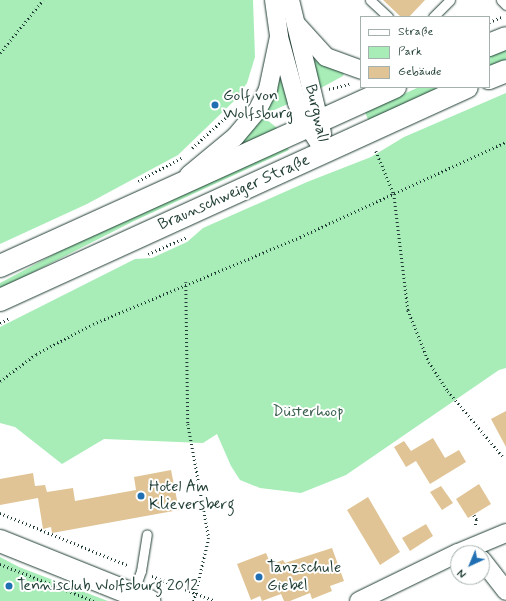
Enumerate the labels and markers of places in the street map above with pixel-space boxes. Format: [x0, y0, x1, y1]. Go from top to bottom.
place label: Golf von Wolfsburg [223, 86, 293, 124]
marker: Golf von Wolfsburg [210, 100, 220, 110]
place label: Hotel Am Klieversberg [149, 477, 235, 515]
marker: Hotel Am Klieversberg [136, 491, 146, 501]
place label: Tanzschule Giebel [267, 558, 341, 596]
marker: Tanzschule Giebel [254, 572, 264, 582]
place label: Tennisclub Wolfsburg 2012 [17, 576, 200, 596]
marker: Tennisclub Wolfsburg 2012 [4, 581, 14, 591]

